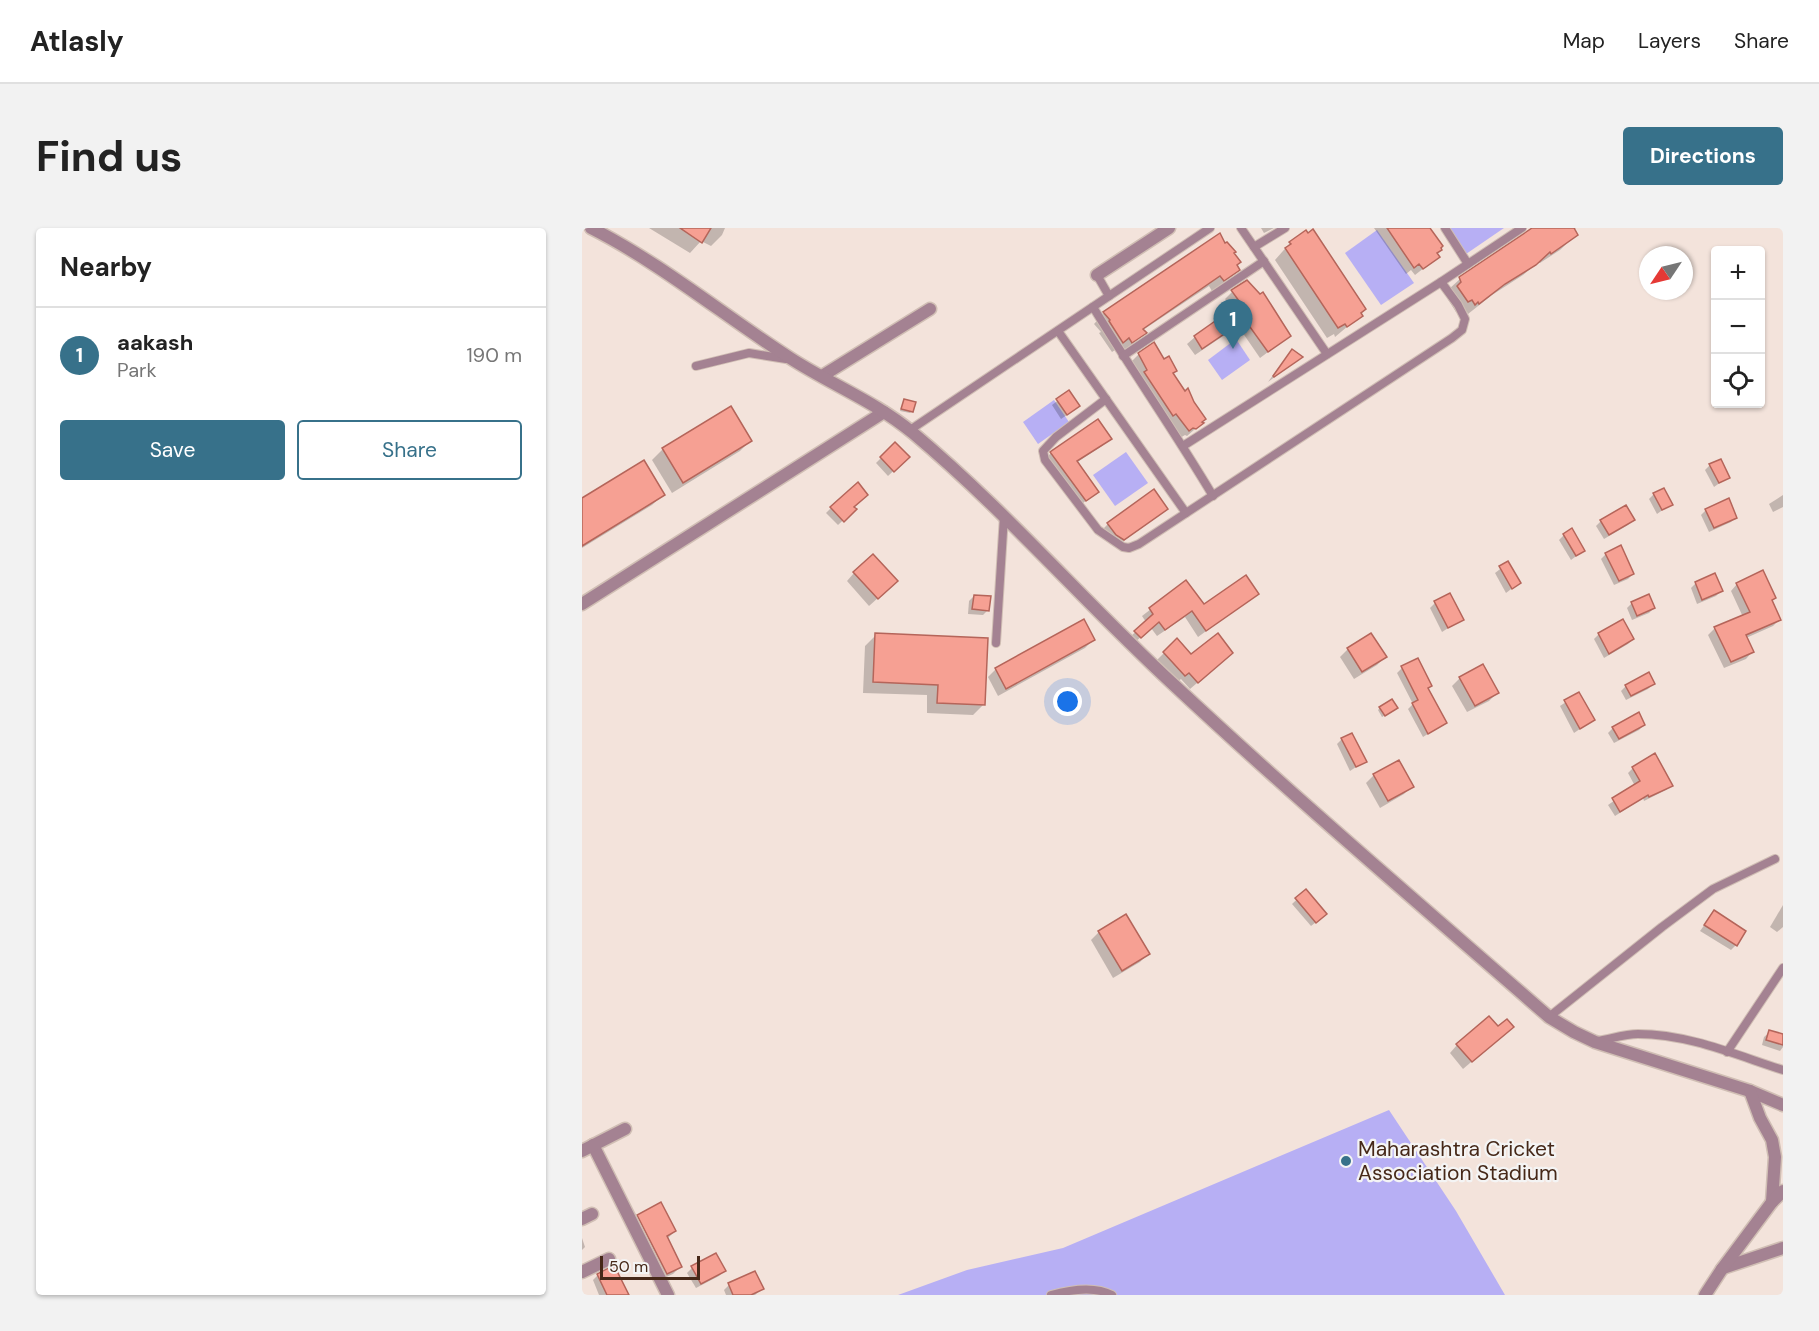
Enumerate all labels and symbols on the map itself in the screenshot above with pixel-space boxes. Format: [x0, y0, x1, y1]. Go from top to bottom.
north arrow [1639, 246, 1693, 300]
pin: 1 [1214, 300, 1252, 349]
your location [1053, 687, 1082, 716]
place label: Maharashtra Cricket Association Stadium [1358, 1135, 1558, 1187]
marker: Maharashtra Cricket Association Stadium [1339, 1154, 1353, 1168]
scale bar [600, 1253, 700, 1280]

